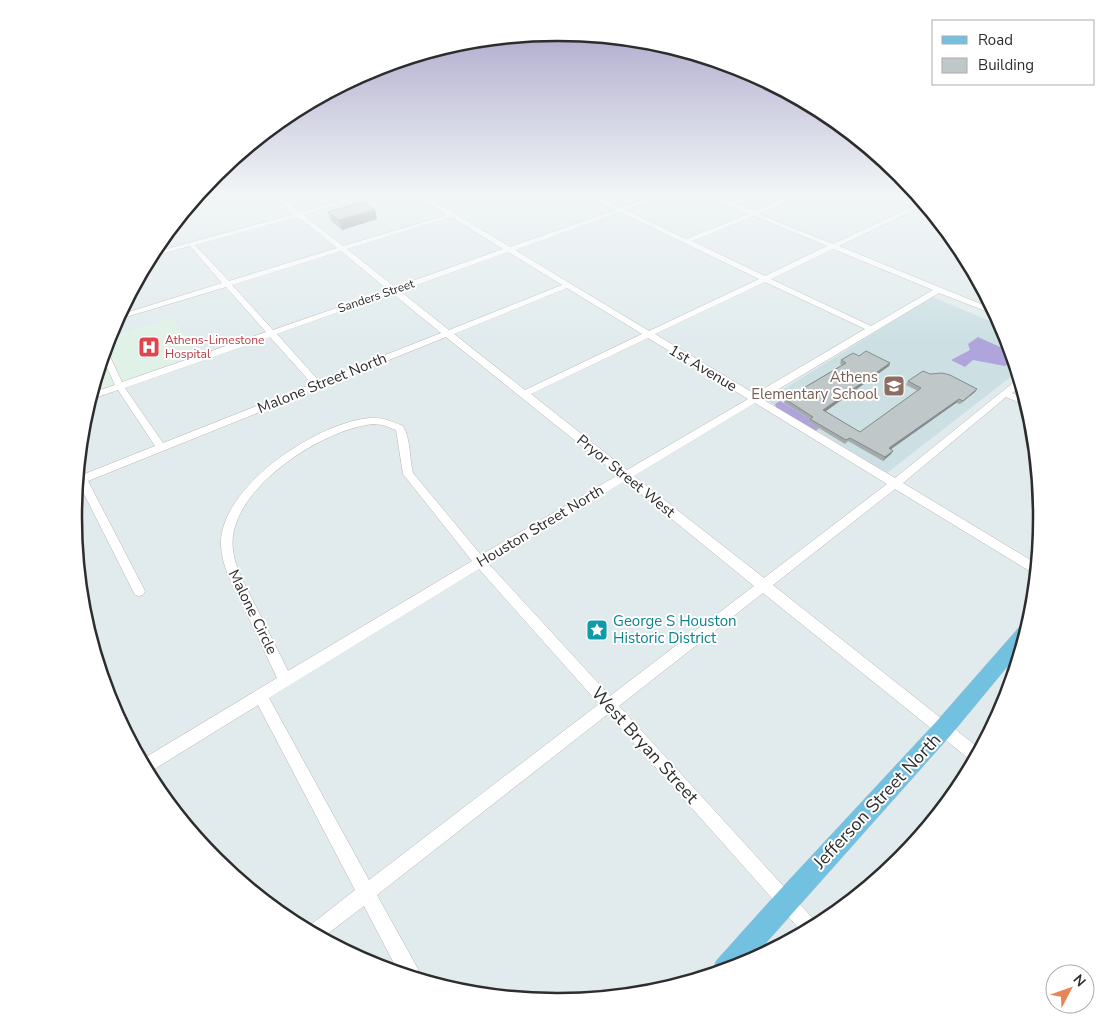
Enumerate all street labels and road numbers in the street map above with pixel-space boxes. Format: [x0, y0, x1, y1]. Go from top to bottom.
street label: Sanders Street [336, 275, 417, 317]
street label: 1st Avenue [665, 340, 741, 396]
street label: Malone Street North [254, 348, 390, 418]
street label: Pryor Street West [573, 430, 680, 522]
street label: Houston Street North [473, 480, 607, 572]
street label: Malone Circle [224, 566, 282, 658]
street label: West Bryan Street [586, 681, 704, 809]
street label: Jefferson Street North [807, 728, 946, 875]

